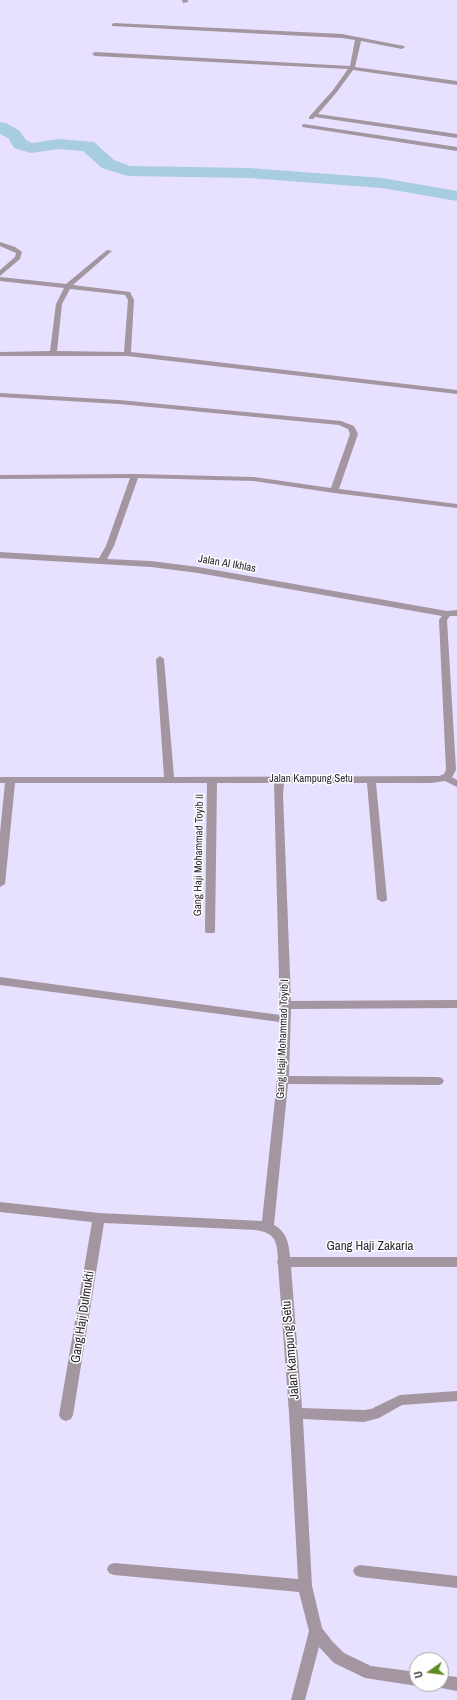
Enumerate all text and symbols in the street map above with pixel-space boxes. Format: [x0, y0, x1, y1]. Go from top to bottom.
street label: Jalan Al Ikhlas [197, 552, 257, 576]
street label: Jalan Kampung Setu [269, 772, 353, 786]
street label: Gang Haji Mohammad Toyib II [191, 794, 207, 916]
street label: Gang Haji Mohammad Toyib I [274, 979, 292, 1099]
street label: Gang Haji Zakaria [326, 1239, 414, 1255]
street label: Gang Haji Dulmukti [68, 1270, 98, 1364]
street label: Jalan Kampung Setu [279, 1300, 303, 1400]
north arrow [409, 1652, 449, 1692]
text: U [411, 1670, 426, 1680]

